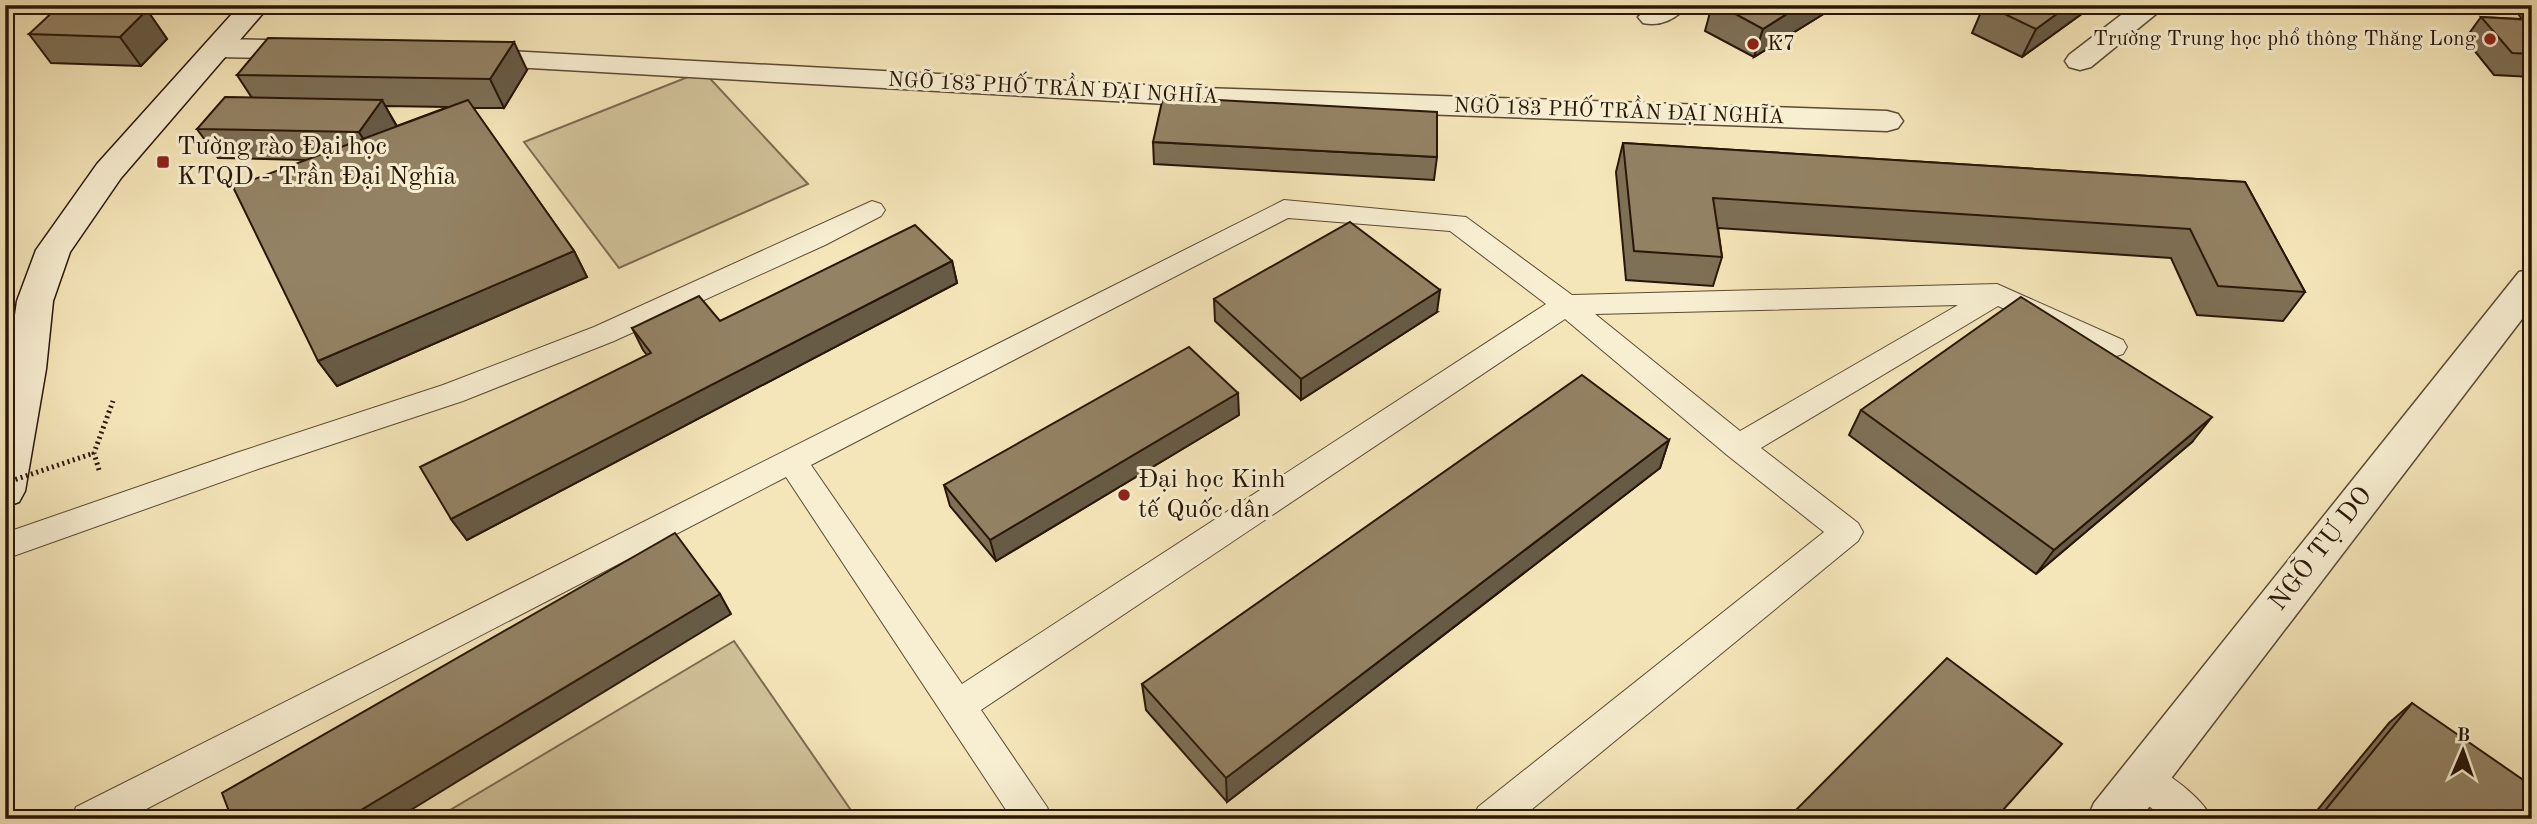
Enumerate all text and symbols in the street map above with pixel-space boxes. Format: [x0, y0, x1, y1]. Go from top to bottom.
place label: Trường Trung học phổ thông Thăng Long [2093, 27, 2477, 50]
marker: Trường Trung học phổ thông Thăng Long [2482, 31, 2498, 47]
place label: K7 [1767, 34, 1795, 55]
marker: K7 [1745, 36, 1761, 52]
street label: NGÕ 183 PHỐ TRẦN ĐẠI NGHĨA [887, 62, 1219, 108]
street label: NGÕ 183 PHỐ TRẦN ĐẠI NGHĨA [1453, 88, 1785, 128]
place label: Tường rào Đại học KTQD - Trần Đại Nghĩa [177, 134, 457, 190]
marker: Tường rào Đại học KTQD - Trần Đại Nghĩa [155, 154, 171, 170]
place label: Đại học Kinh tế Quốc dân [1138, 467, 1286, 523]
street label: NGÕ TỰ DO [2261, 479, 2377, 616]
marker: Đại học Kinh tế Quốc dân [1116, 487, 1132, 503]
north arrow [2428, 716, 2498, 786]
text: B [2456, 727, 2471, 746]

